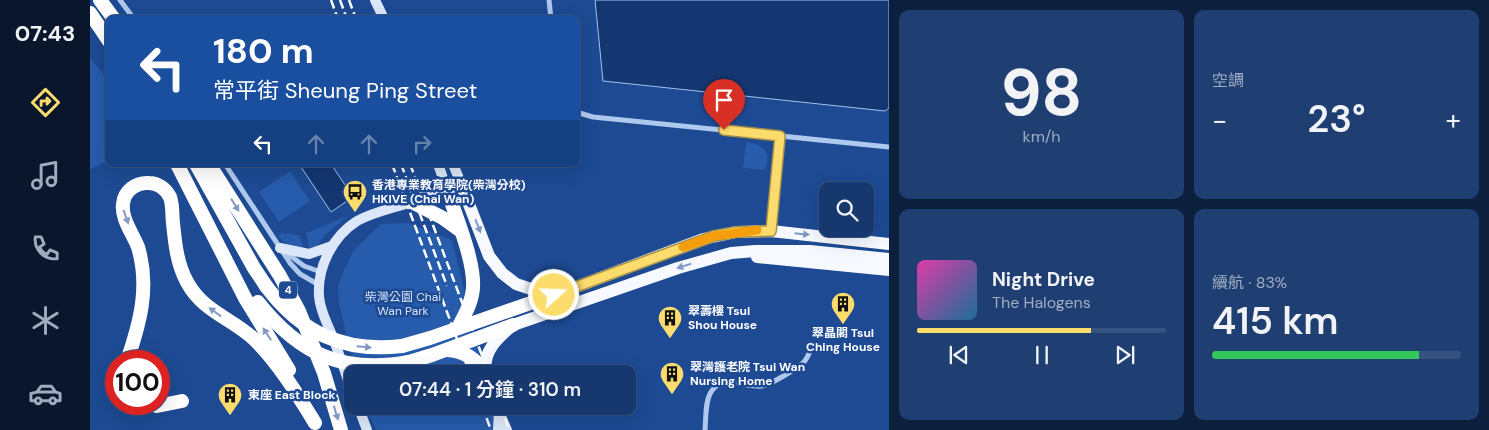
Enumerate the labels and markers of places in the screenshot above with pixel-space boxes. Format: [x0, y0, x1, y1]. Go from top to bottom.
pin [703, 79, 745, 130]
place label: 香港專業教育學院(柴灣分校) HKIVE (Chai Wan) [372, 177, 526, 207]
bus stop icon: 香港專業教育學院(柴灣分校) HKIVE (Chai Wan) [342, 179, 368, 213]
building icon: 翠晶閣 Tsui Ching House [830, 291, 856, 325]
place label: 翠壽樓 Tsui Shou House [688, 303, 757, 333]
building icon: 翠壽樓 Tsui Shou House [657, 305, 683, 339]
place label: 翠晶閣 Tsui Ching House [806, 325, 880, 355]
place label: 翠灣護老院 Tsui Wan Nursing Home [690, 359, 805, 389]
building icon: 翠灣護老院 Tsui Wan Nursing Home [659, 361, 685, 395]
building icon: 東座 East Block [217, 382, 243, 416]
place label: 東座 East Block [248, 387, 336, 403]

